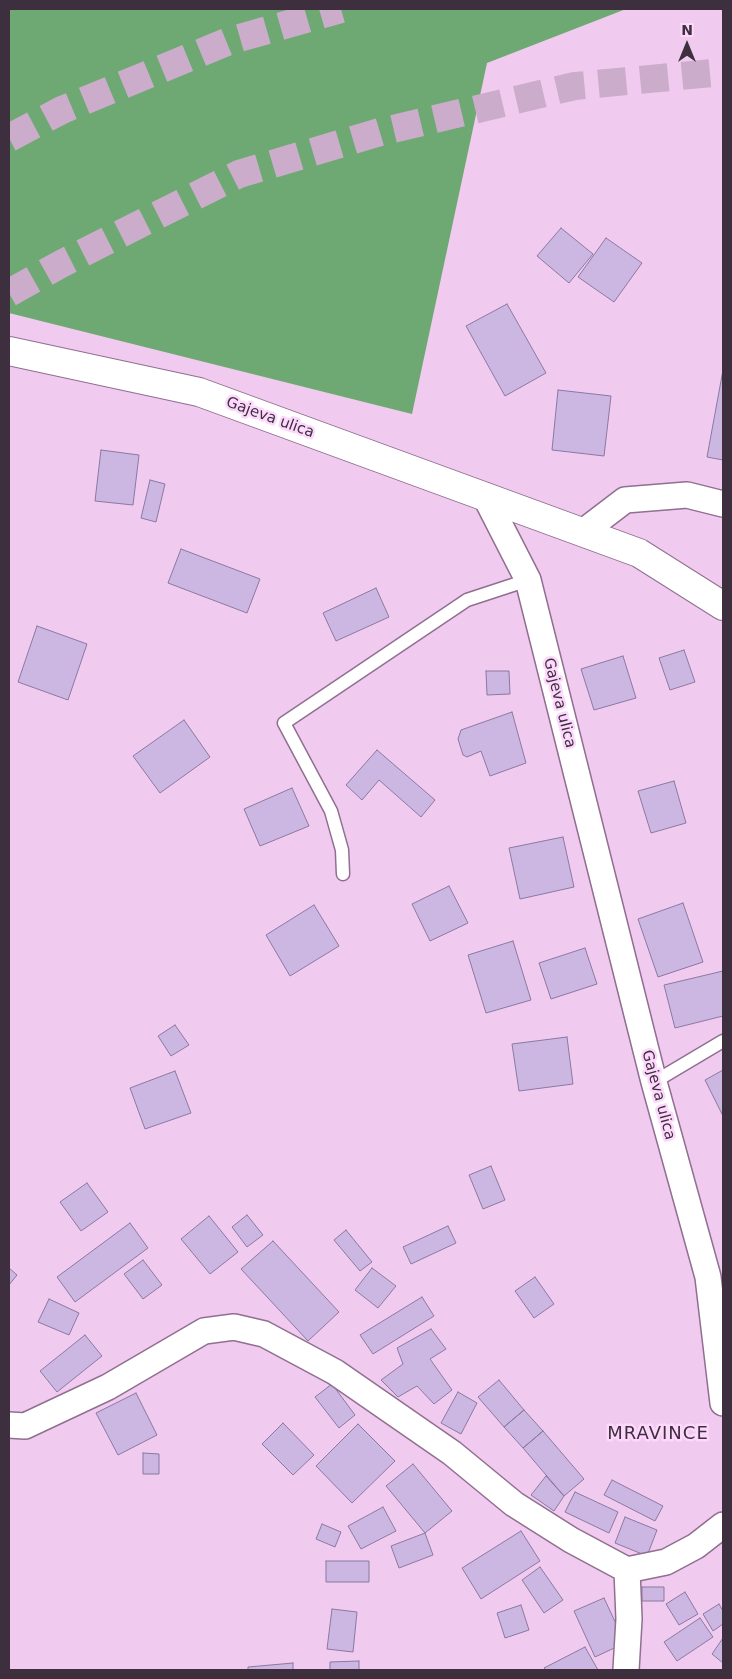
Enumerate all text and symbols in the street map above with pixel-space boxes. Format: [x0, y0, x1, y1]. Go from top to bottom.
north arrow [662, 20, 712, 70]
text: N [681, 22, 693, 38]
street label: Gajeva ulica [224, 394, 316, 442]
street label: Gajeva ulica [539, 656, 579, 750]
street label: Gajeva ulica [637, 1048, 679, 1142]
district label: MRAVINCE [606, 1423, 710, 1445]

